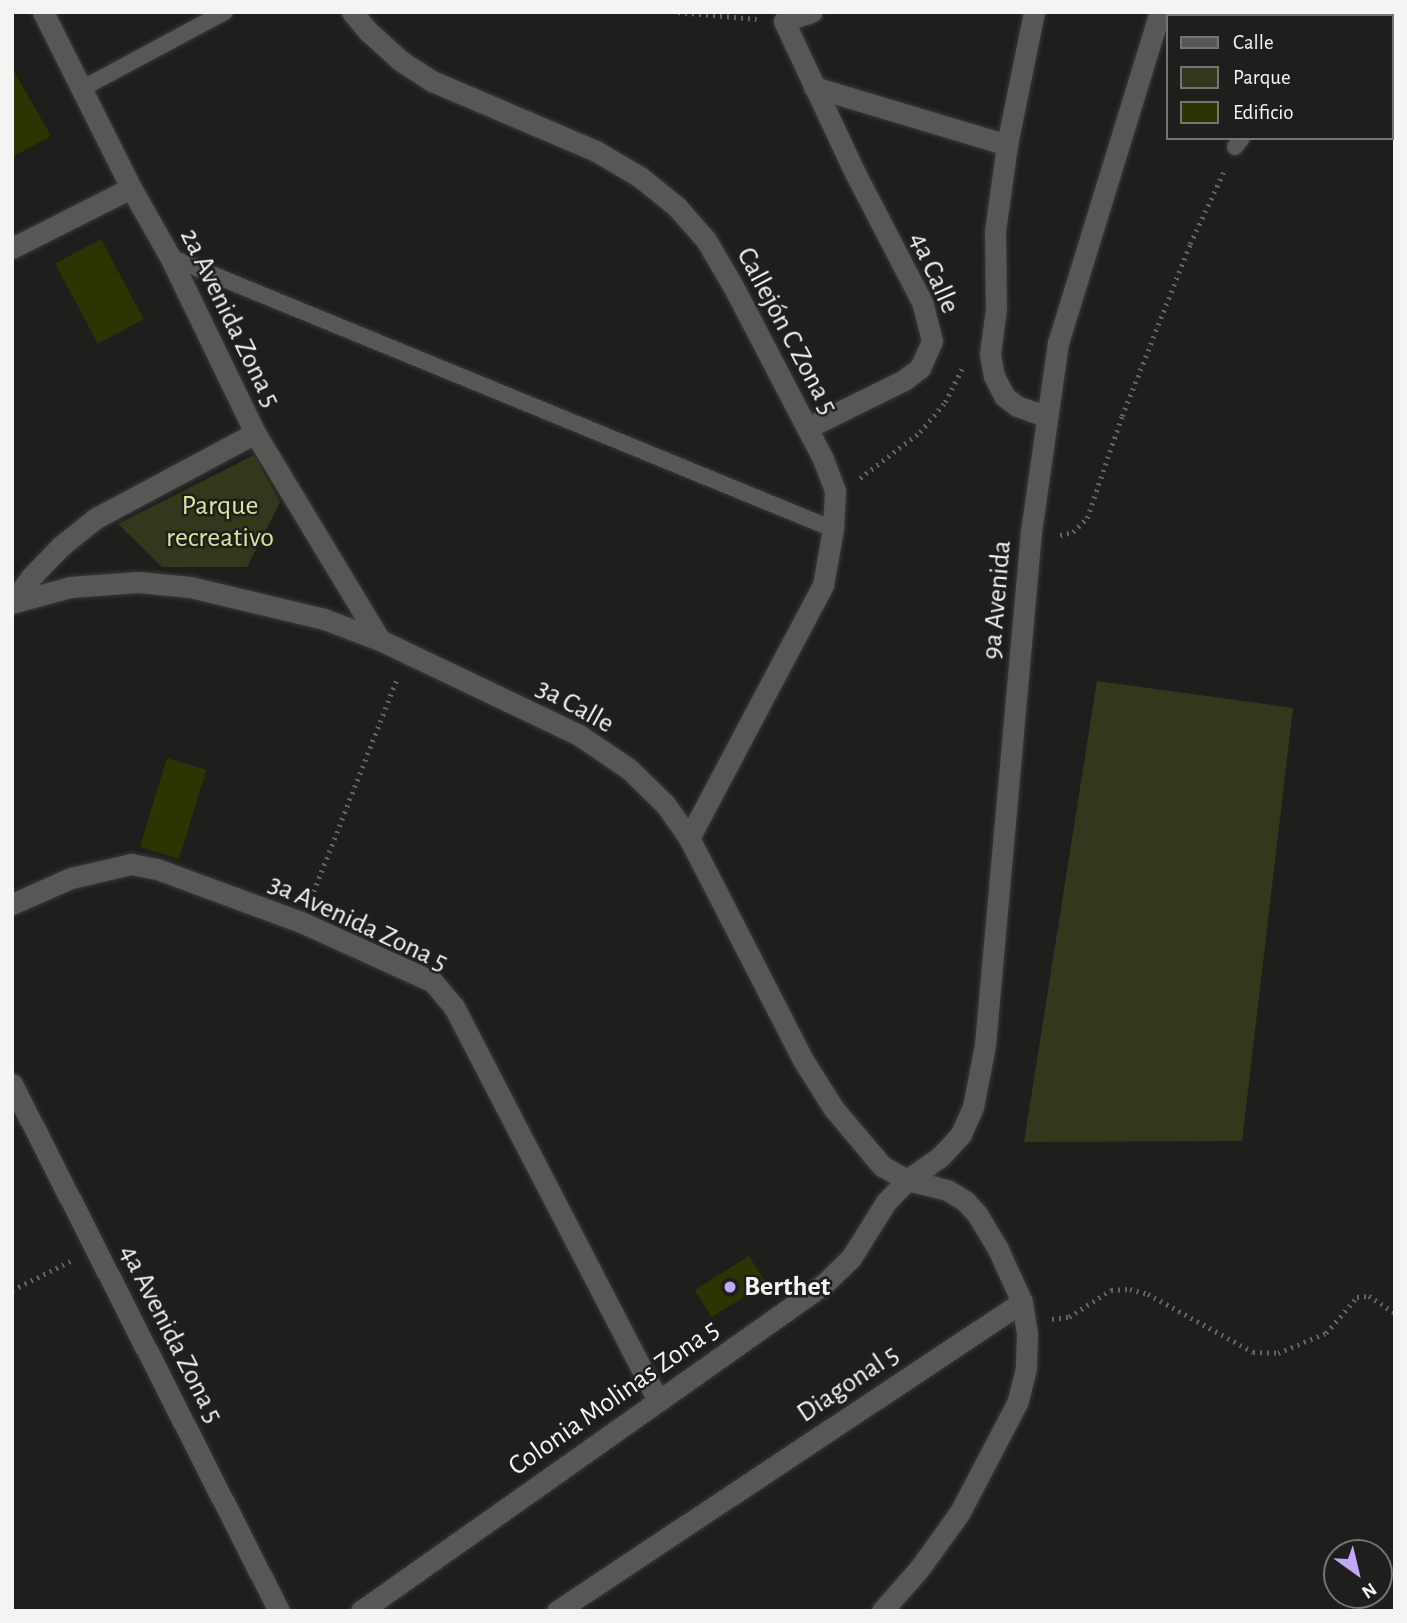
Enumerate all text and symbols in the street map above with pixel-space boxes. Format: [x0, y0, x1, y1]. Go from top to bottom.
legend [1166, 14, 1393, 140]
text: Calle [1233, 32, 1274, 53]
text: Parque [1233, 67, 1291, 88]
text: Edificio [1233, 102, 1294, 123]
street label: 2a Avenida Zona 5 [172, 223, 288, 413]
street label: 4a Calle [901, 227, 967, 319]
street label: Callejón C Zona 5 [729, 242, 845, 420]
park label: Parque recreativo [166, 489, 274, 555]
street label: 9a Avenida [975, 539, 1019, 661]
street label: 3a Calle [530, 671, 620, 741]
street label: 3a Avenida Zona 5 [263, 867, 453, 979]
street label: 4a Avenida Zona 5 [112, 1239, 230, 1429]
place label: Berthet [744, 1270, 830, 1304]
marker: Berthet [722, 1279, 738, 1295]
street label: Colonia Molinas Zona 5 [502, 1313, 726, 1483]
street label: Diagonal 5 [791, 1338, 905, 1430]
north arrow [1323, 1539, 1393, 1609]
text: N [1358, 1579, 1380, 1602]

